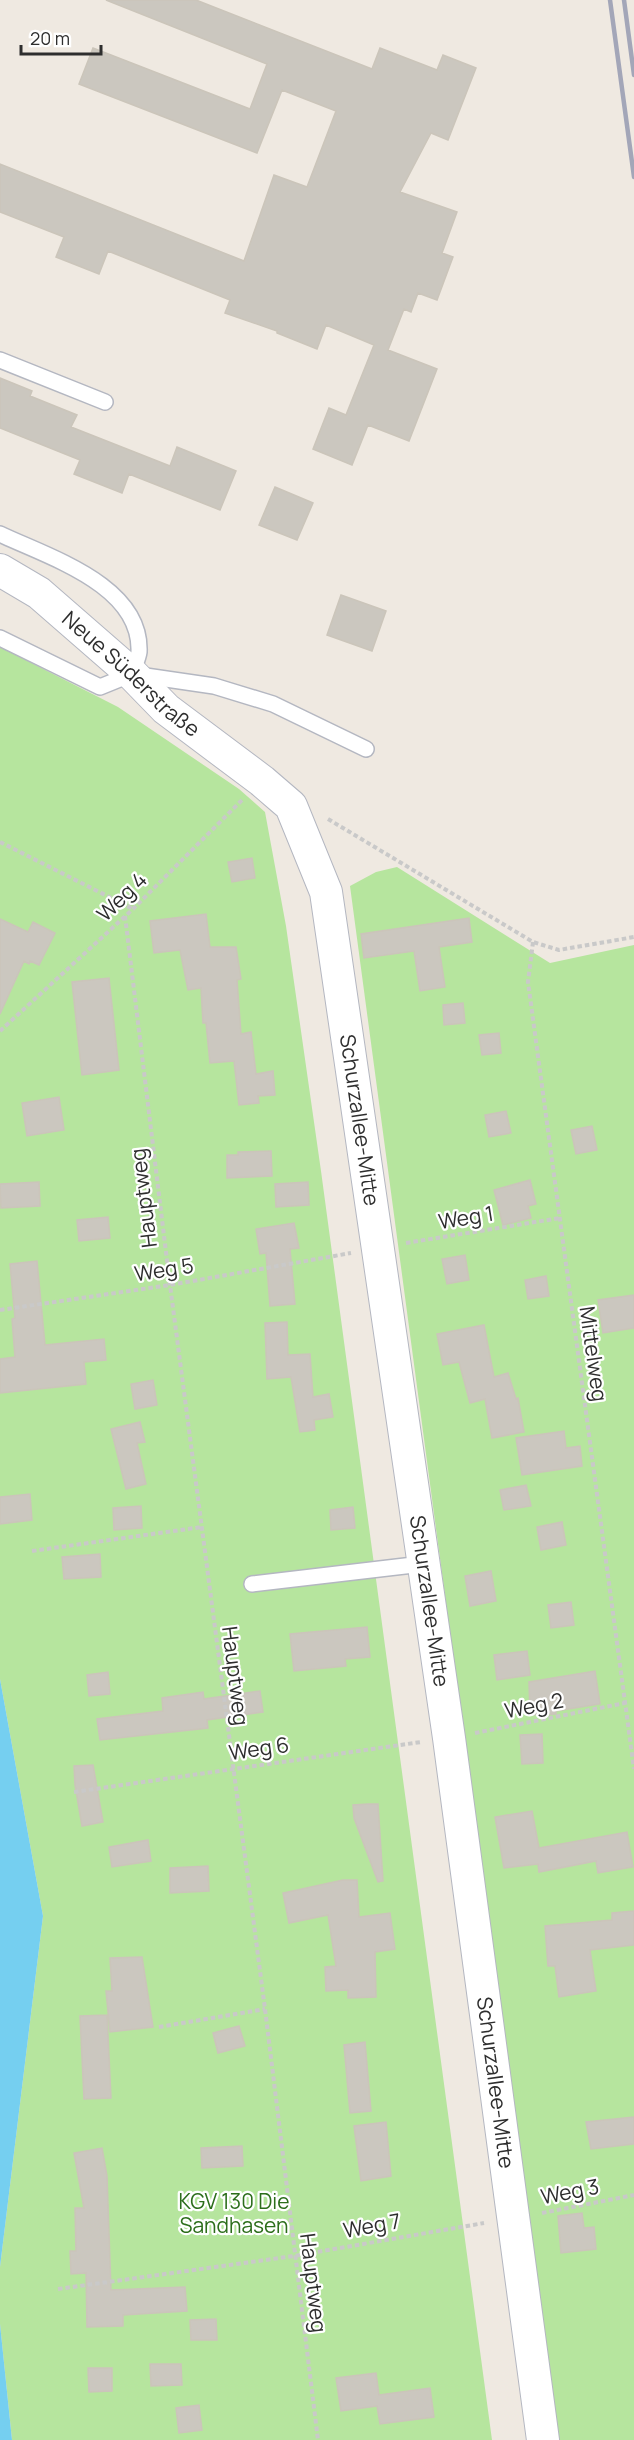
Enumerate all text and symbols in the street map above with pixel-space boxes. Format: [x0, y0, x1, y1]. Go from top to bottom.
scale bar [21, 18, 100, 56]
text: 20 m [30, 26, 70, 50]
street label: Neue Süderstraße [57, 604, 206, 743]
street label: Weg 4 [90, 865, 152, 927]
street label: Schurzallee-Mitte [334, 1032, 386, 1207]
street label: Hauptweg [123, 1147, 163, 1249]
street label: Weg 1 [436, 1199, 495, 1235]
street label: Weg 5 [132, 1251, 195, 1287]
street label: Mittelweg [573, 1305, 615, 1403]
street label: Schurzallee-Mitte [404, 1513, 456, 1688]
street label: Hauptweg [216, 1625, 256, 1727]
street label: Weg 2 [502, 1686, 566, 1724]
street label: Weg 6 [227, 1730, 291, 1766]
street label: Schurzallee-Mitte [471, 1995, 521, 2170]
street label: Weg 3 [538, 2172, 601, 2210]
park label: KGV 130 Die Sandhasen [179, 2187, 289, 2239]
street label: Weg 7 [341, 2206, 403, 2244]
street label: Hauptweg [294, 2232, 334, 2334]

